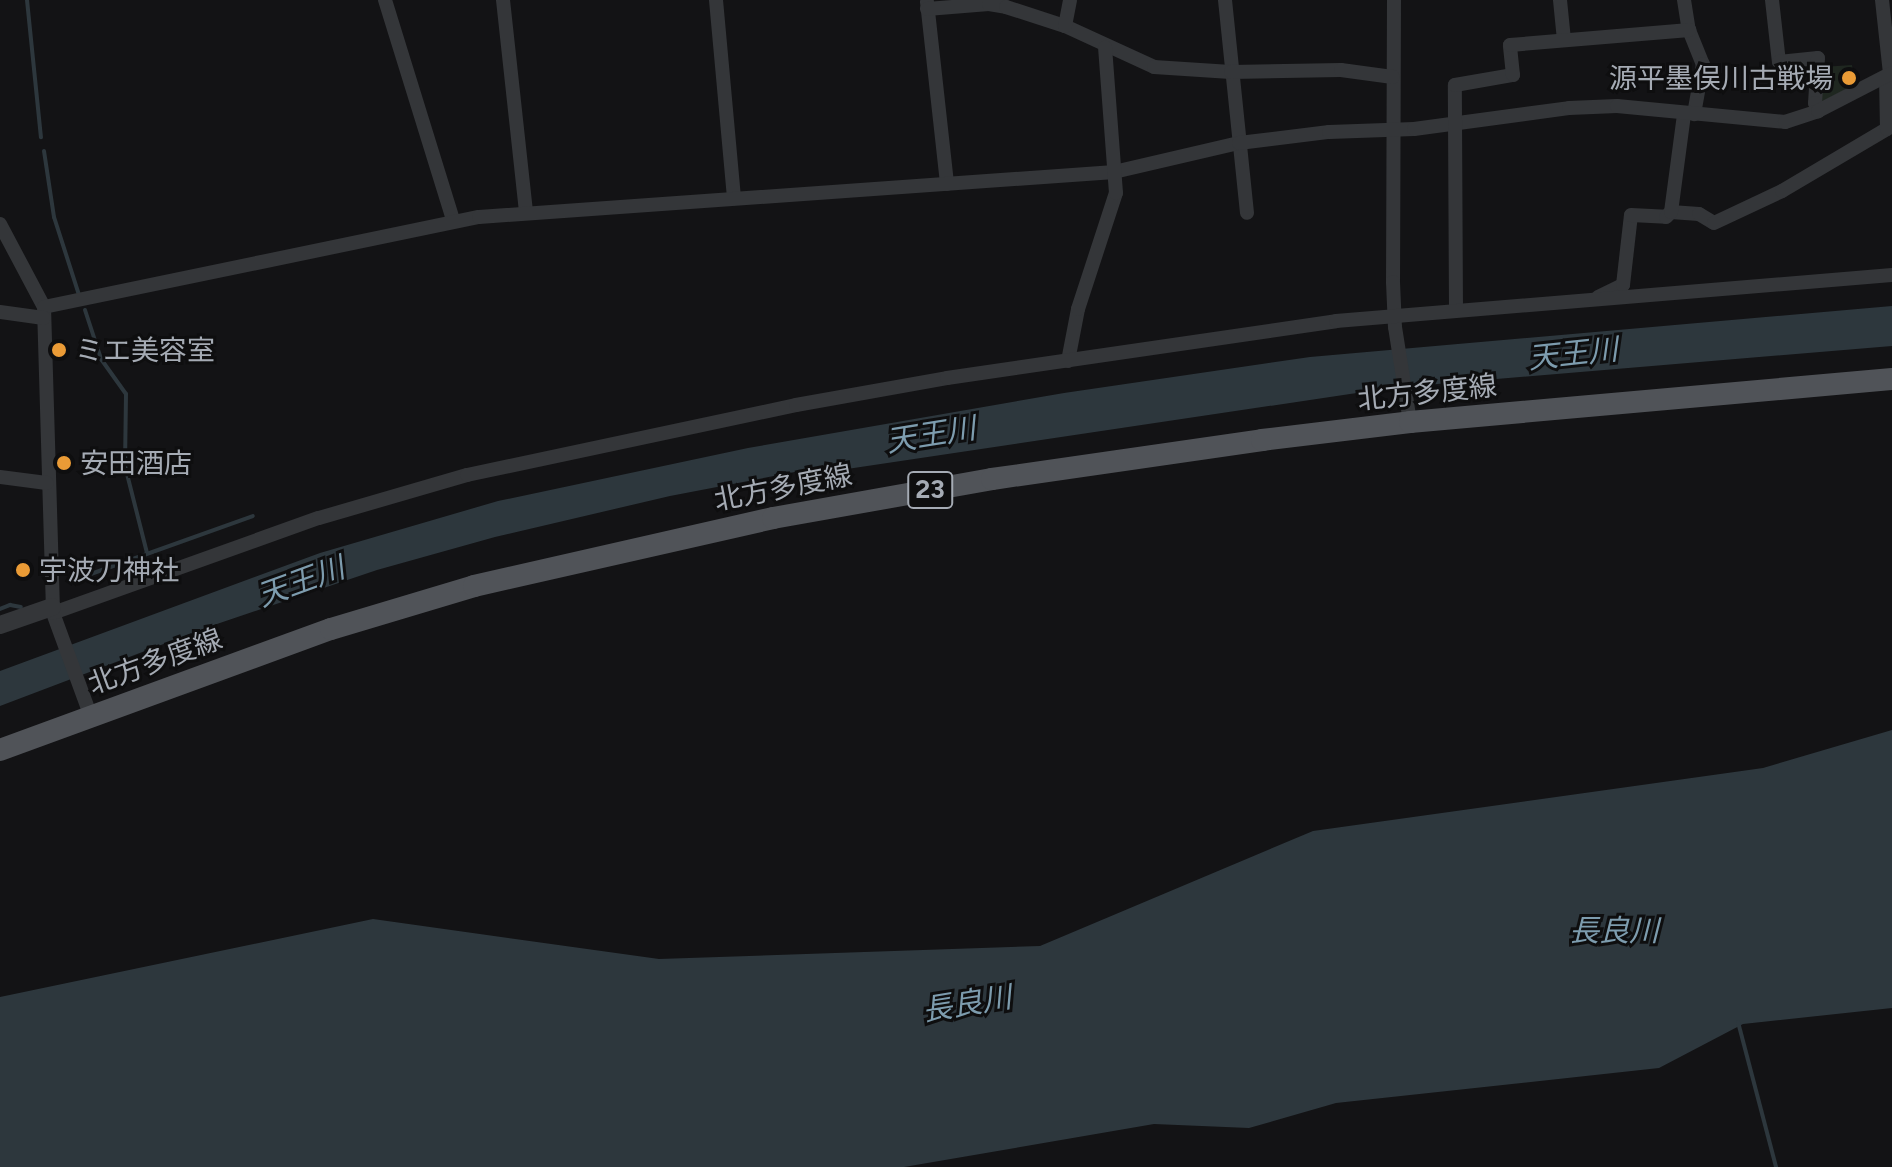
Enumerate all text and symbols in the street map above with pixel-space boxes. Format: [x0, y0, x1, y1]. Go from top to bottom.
place label: 源平墨俣川古戦場 [1609, 61, 1833, 95]
marker: 源平墨俣川古戦場 [1840, 69, 1858, 87]
water label: 天王川 [1526, 331, 1620, 377]
place label: ミエ美容室 [75, 333, 215, 367]
marker: ミエ美容室 [50, 341, 68, 359]
street label: 北方多度線 [1356, 368, 1498, 416]
water label: 天王川 [884, 410, 978, 460]
place label: 安田酒店 [80, 446, 192, 480]
marker: 安田酒店 [55, 454, 73, 472]
street label: 北方多度線 [711, 457, 855, 517]
road number: 23 [906, 468, 954, 512]
water label: 天王川 [253, 550, 349, 614]
place label: 宇波刀神社 [39, 553, 179, 587]
marker: 宇波刀神社 [14, 561, 32, 579]
street label: 北方多度線 [83, 621, 227, 701]
water label: 長良川 [1569, 913, 1659, 949]
water label: 長良川 [920, 979, 1014, 1029]

